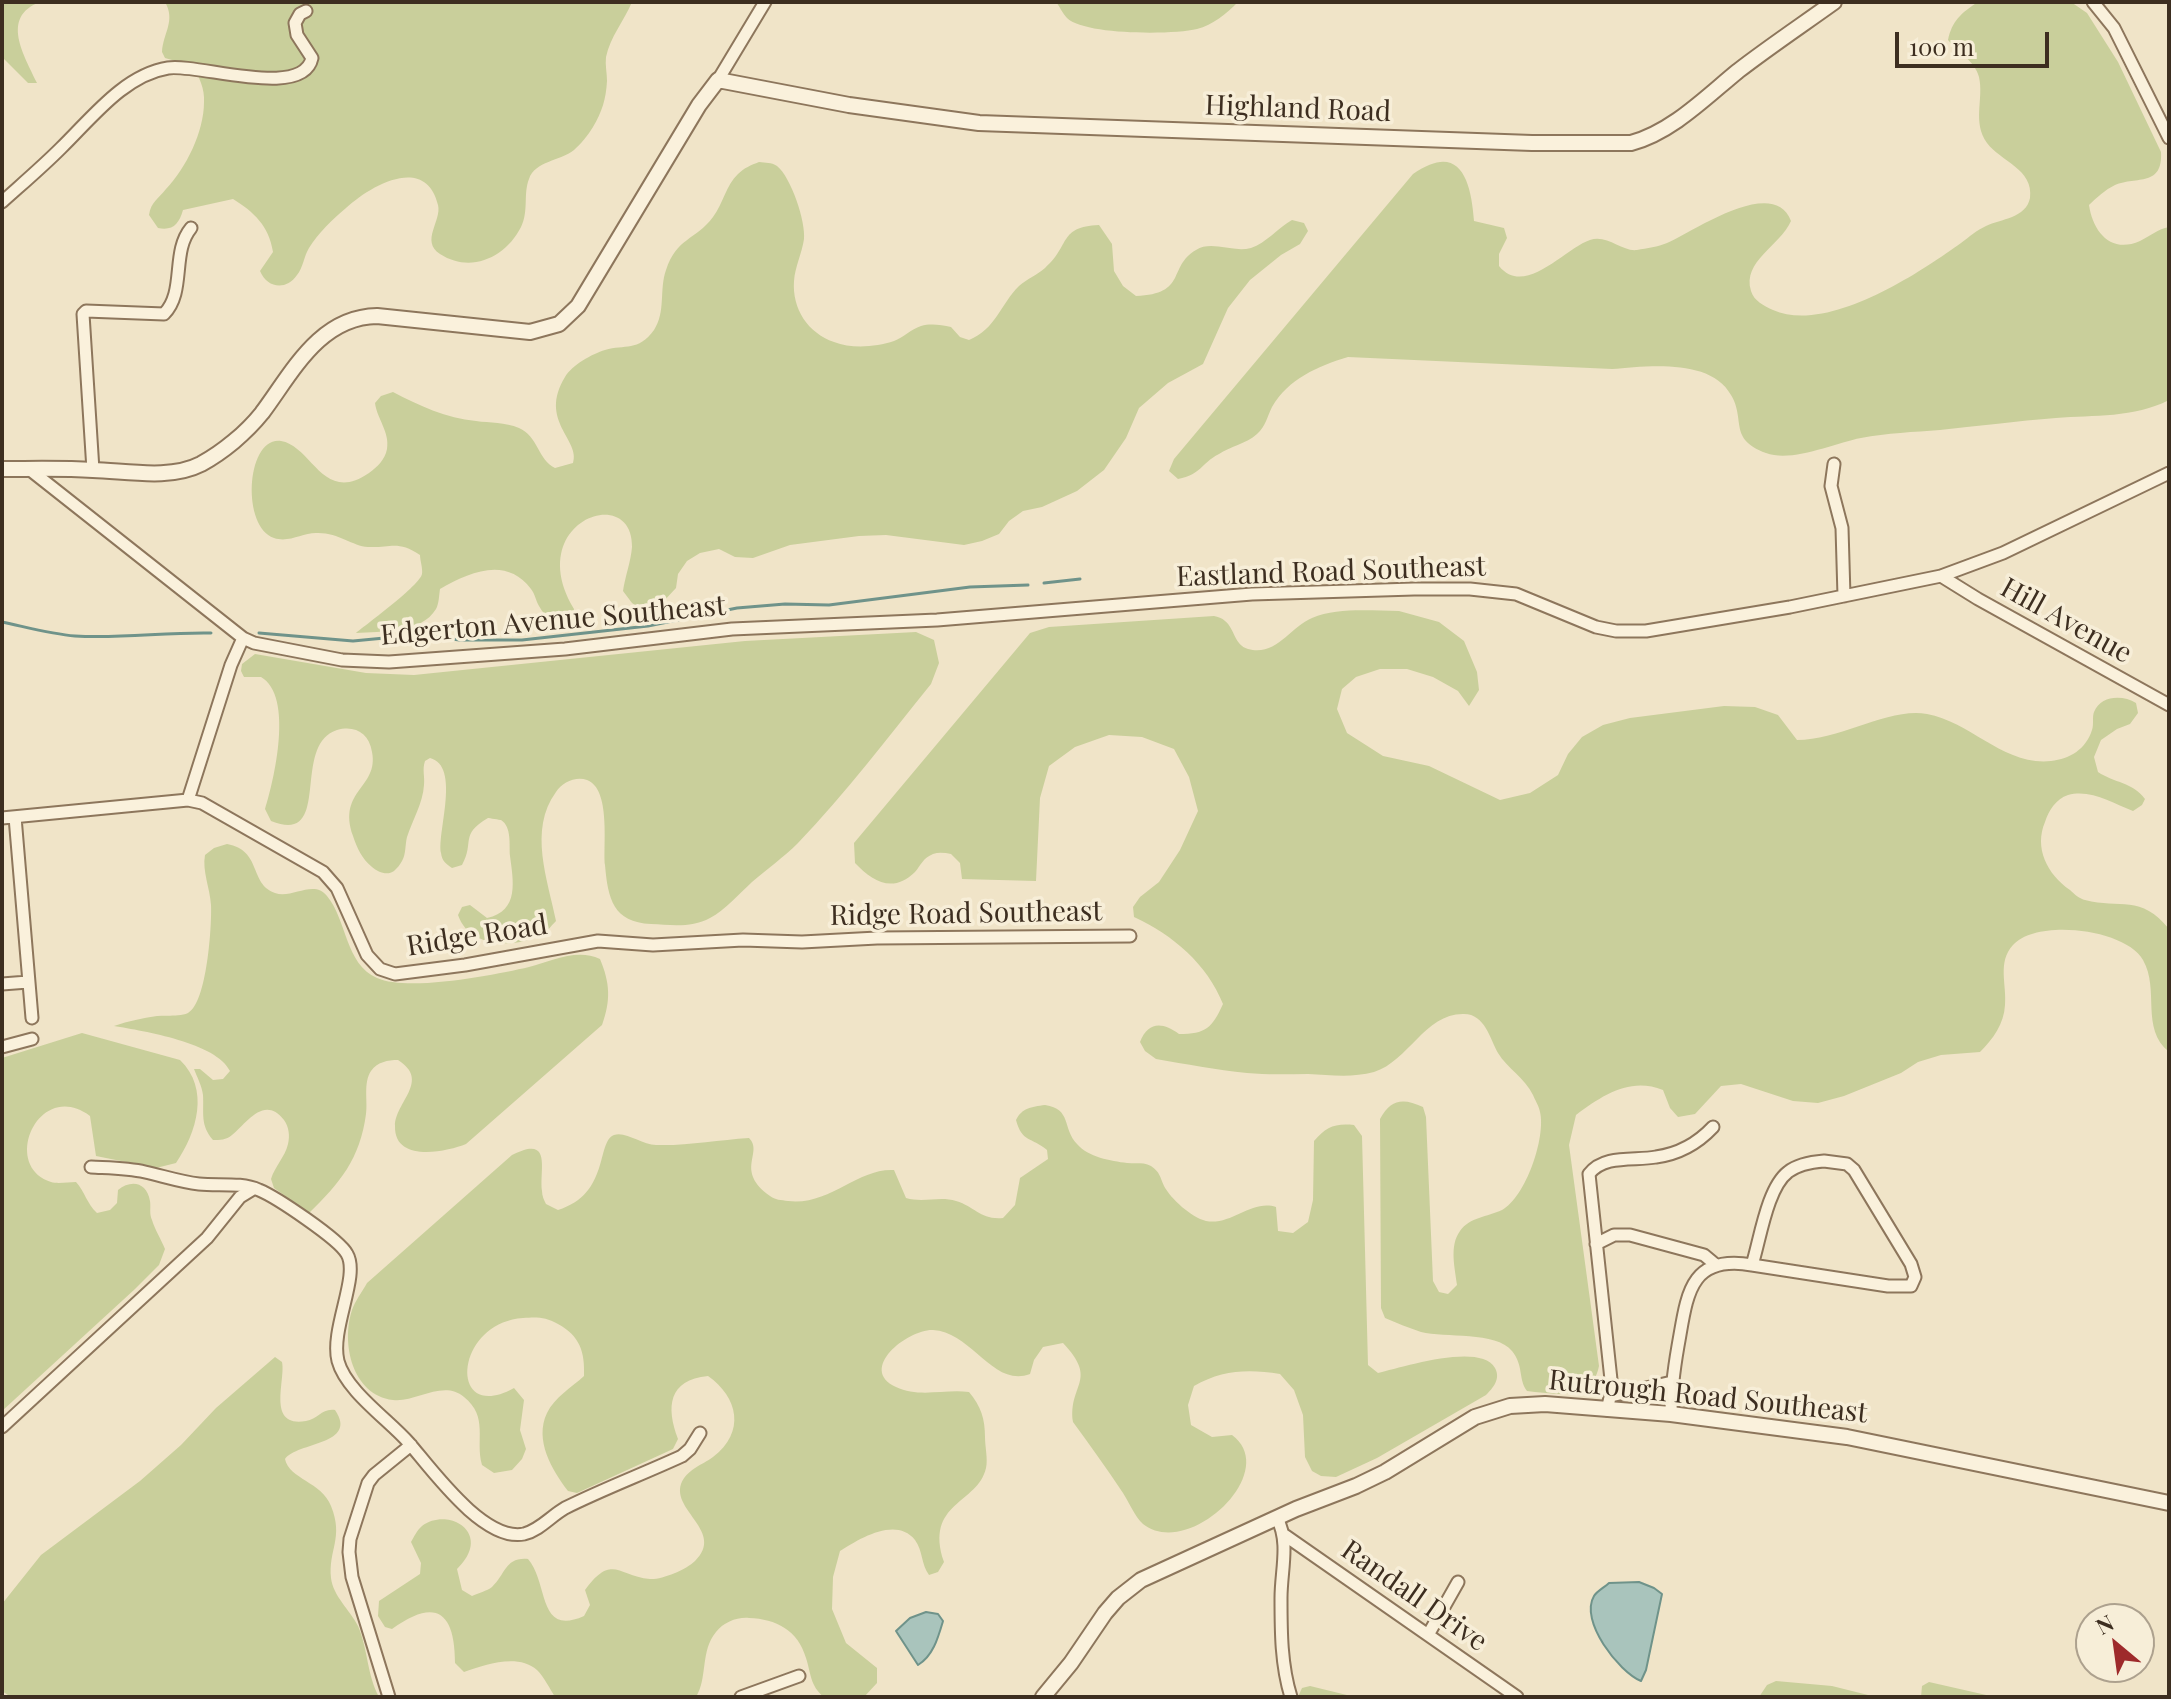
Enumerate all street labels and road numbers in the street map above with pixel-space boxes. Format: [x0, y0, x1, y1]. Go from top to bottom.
street label: Highland Road [1204, 89, 1392, 129]
street label: Eastland Road Southeast [1176, 550, 1486, 594]
street label: Hill Avenue [1995, 571, 2137, 671]
street label: Edgerton Avenue Southeast [379, 589, 727, 653]
street label: Ridge Road Southeast [829, 895, 1103, 933]
street label: Ridge Road [404, 908, 550, 964]
street label: Rutrough Road Southeast [1547, 1364, 1869, 1430]
street label: Randall Drive [1335, 1533, 1493, 1659]

